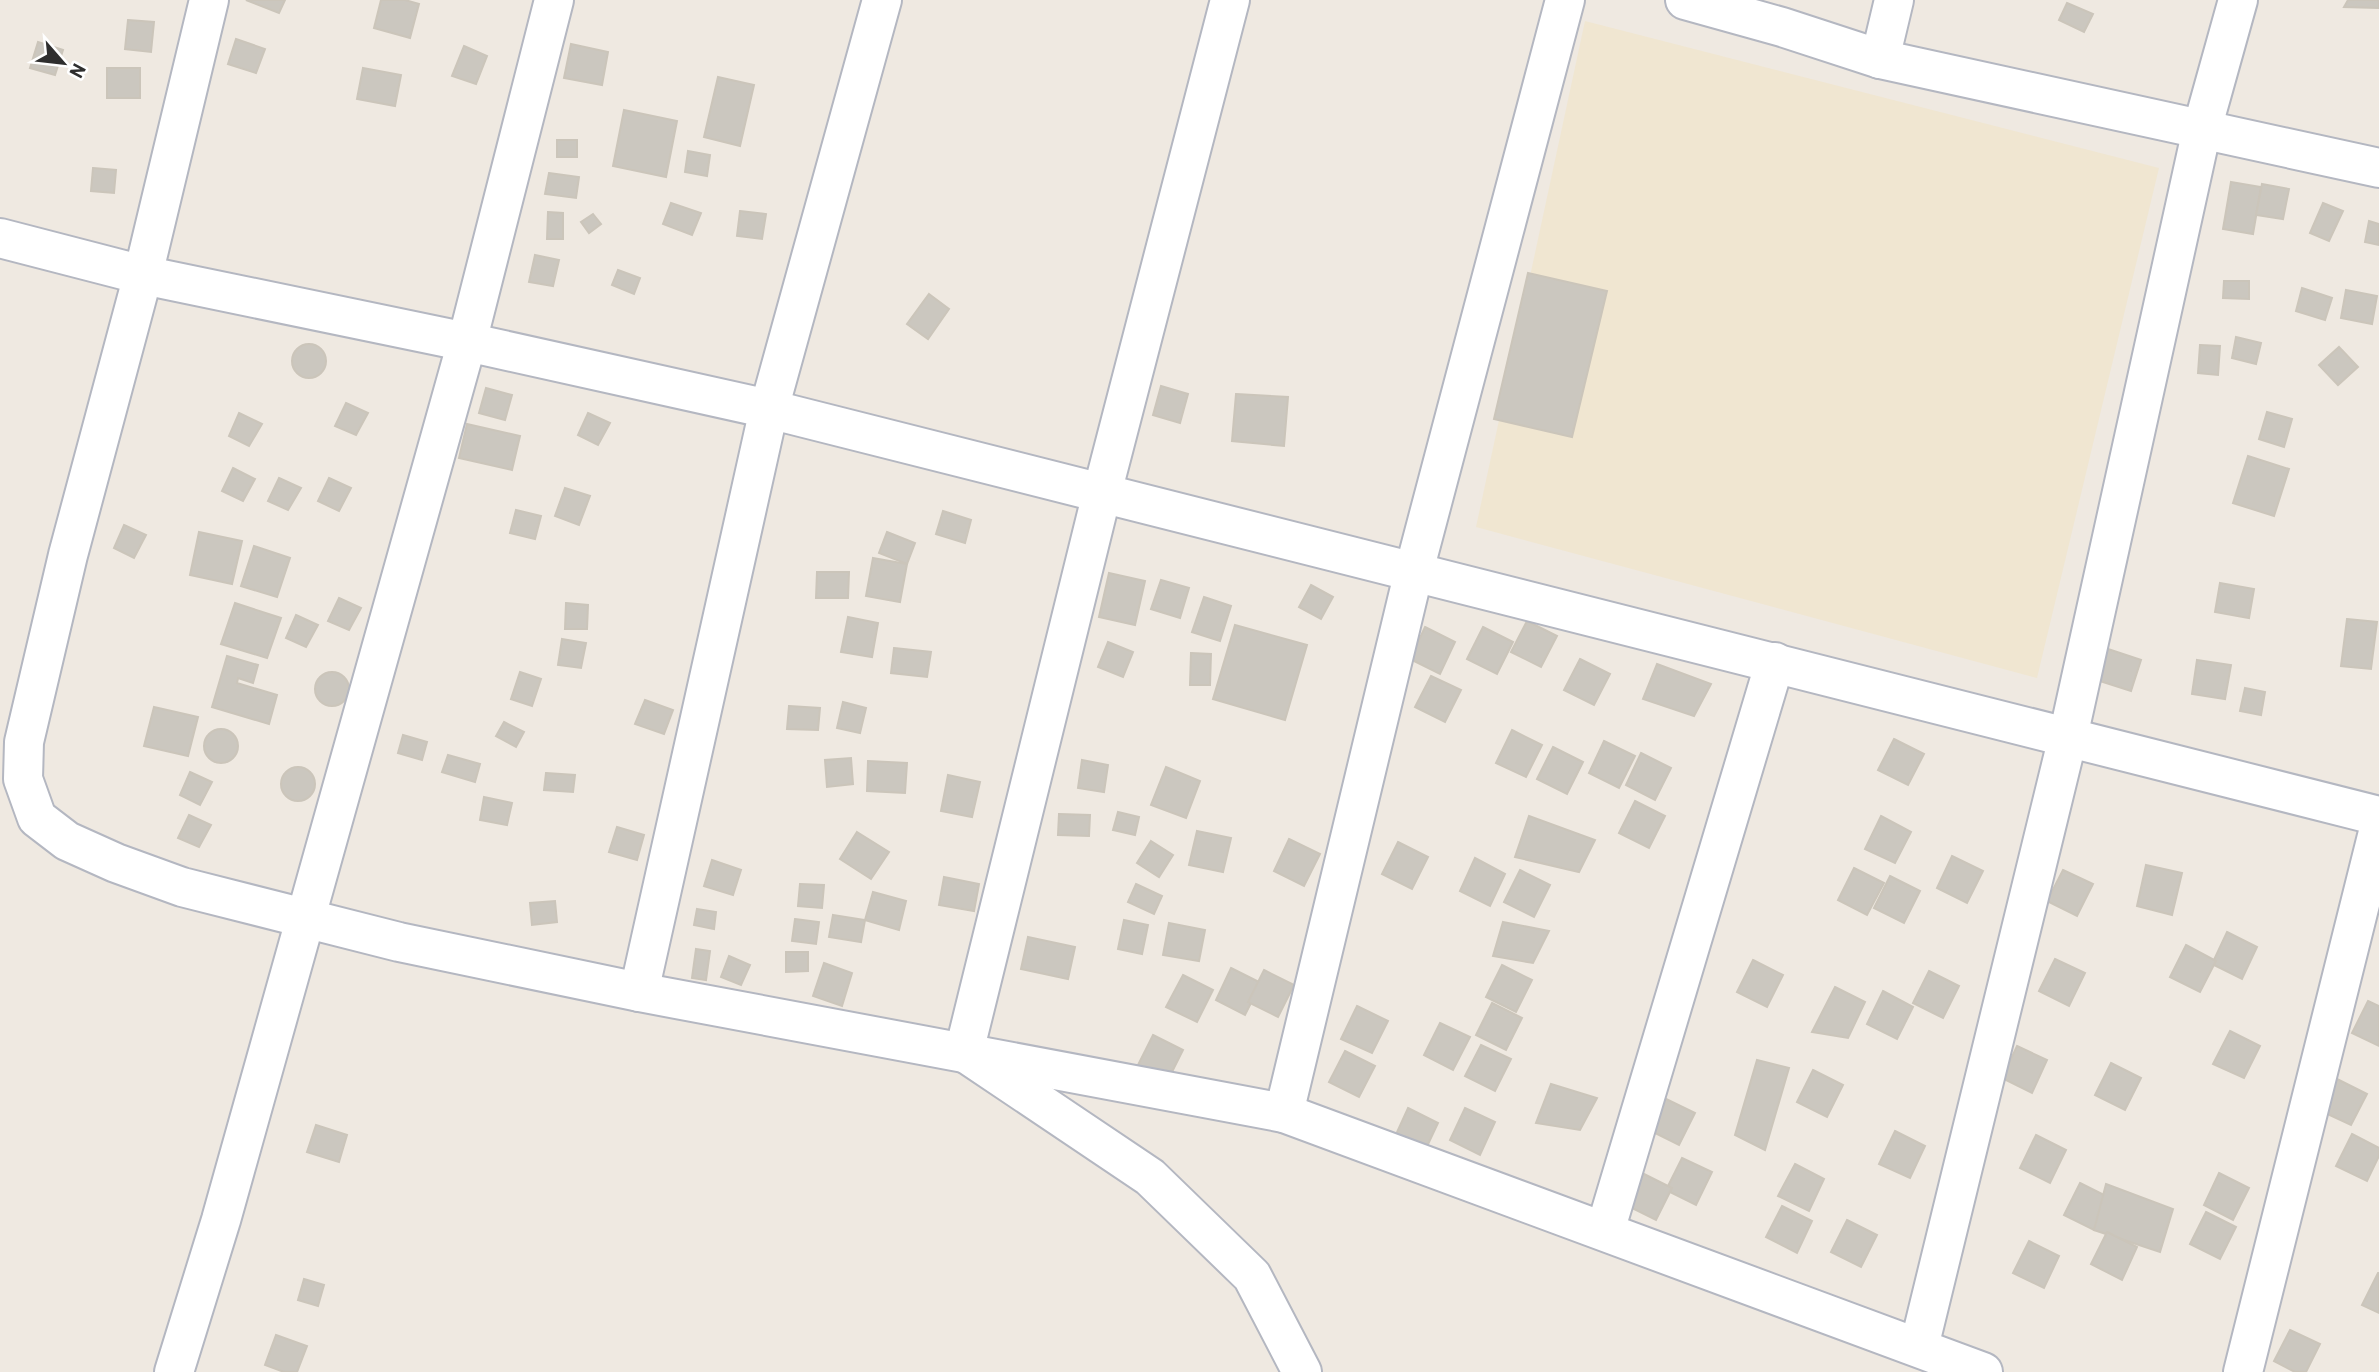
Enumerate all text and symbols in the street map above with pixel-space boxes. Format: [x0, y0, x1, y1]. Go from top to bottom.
north arrow [28, 28, 98, 98]
text: N [65, 60, 92, 82]

